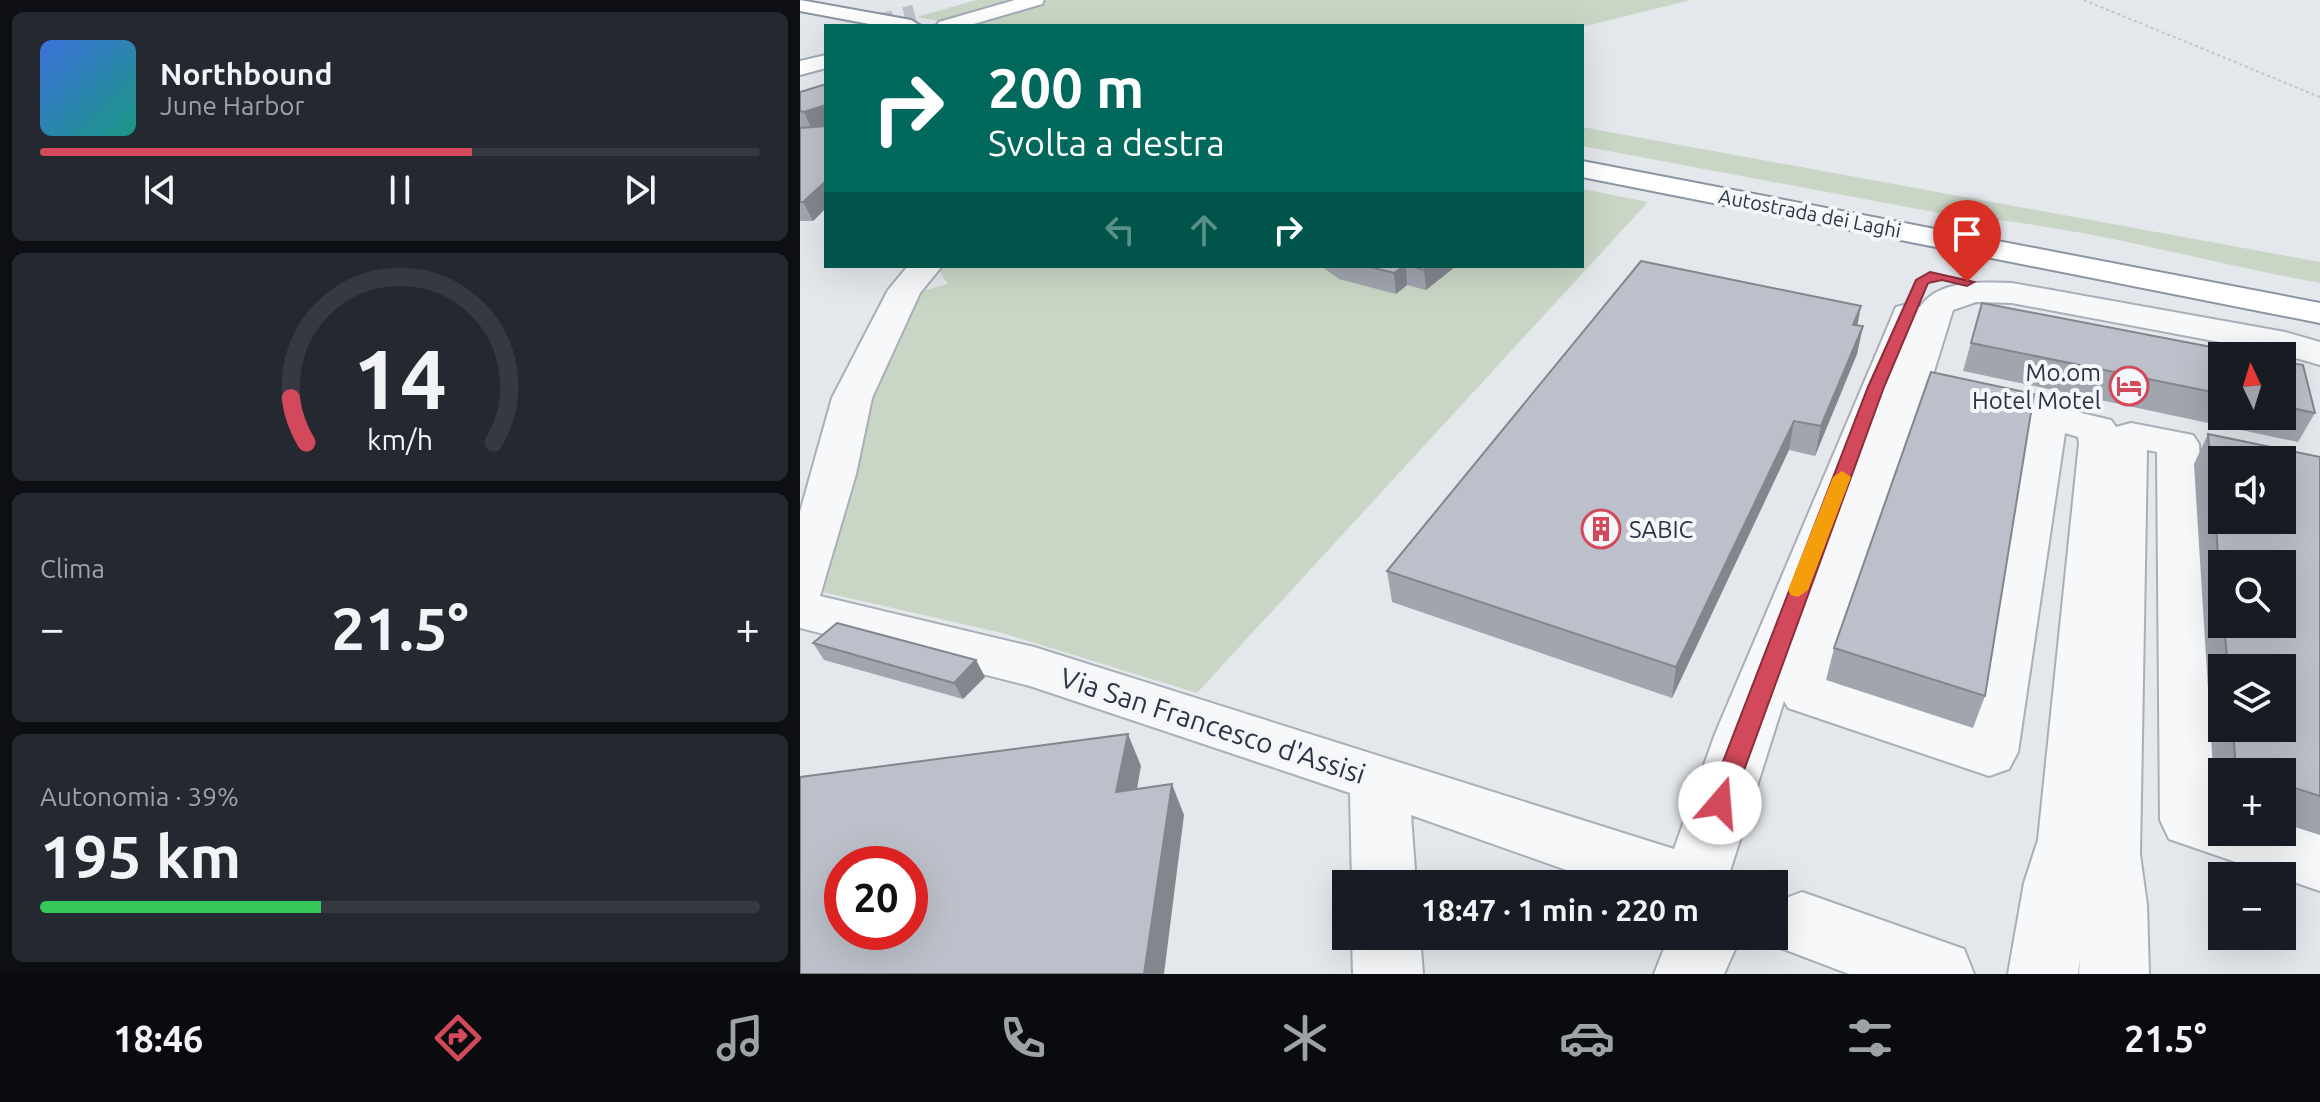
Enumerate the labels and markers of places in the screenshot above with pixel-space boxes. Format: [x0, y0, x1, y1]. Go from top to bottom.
pin [1933, 200, 2001, 282]
place label: Mo.om Hotel Motel [1972, 359, 2101, 414]
hotel icon: Mo.om Hotel Motel [2108, 365, 2150, 407]
building icon: SABIC [1580, 508, 1622, 550]
place label: SABIC [1629, 516, 1694, 543]

